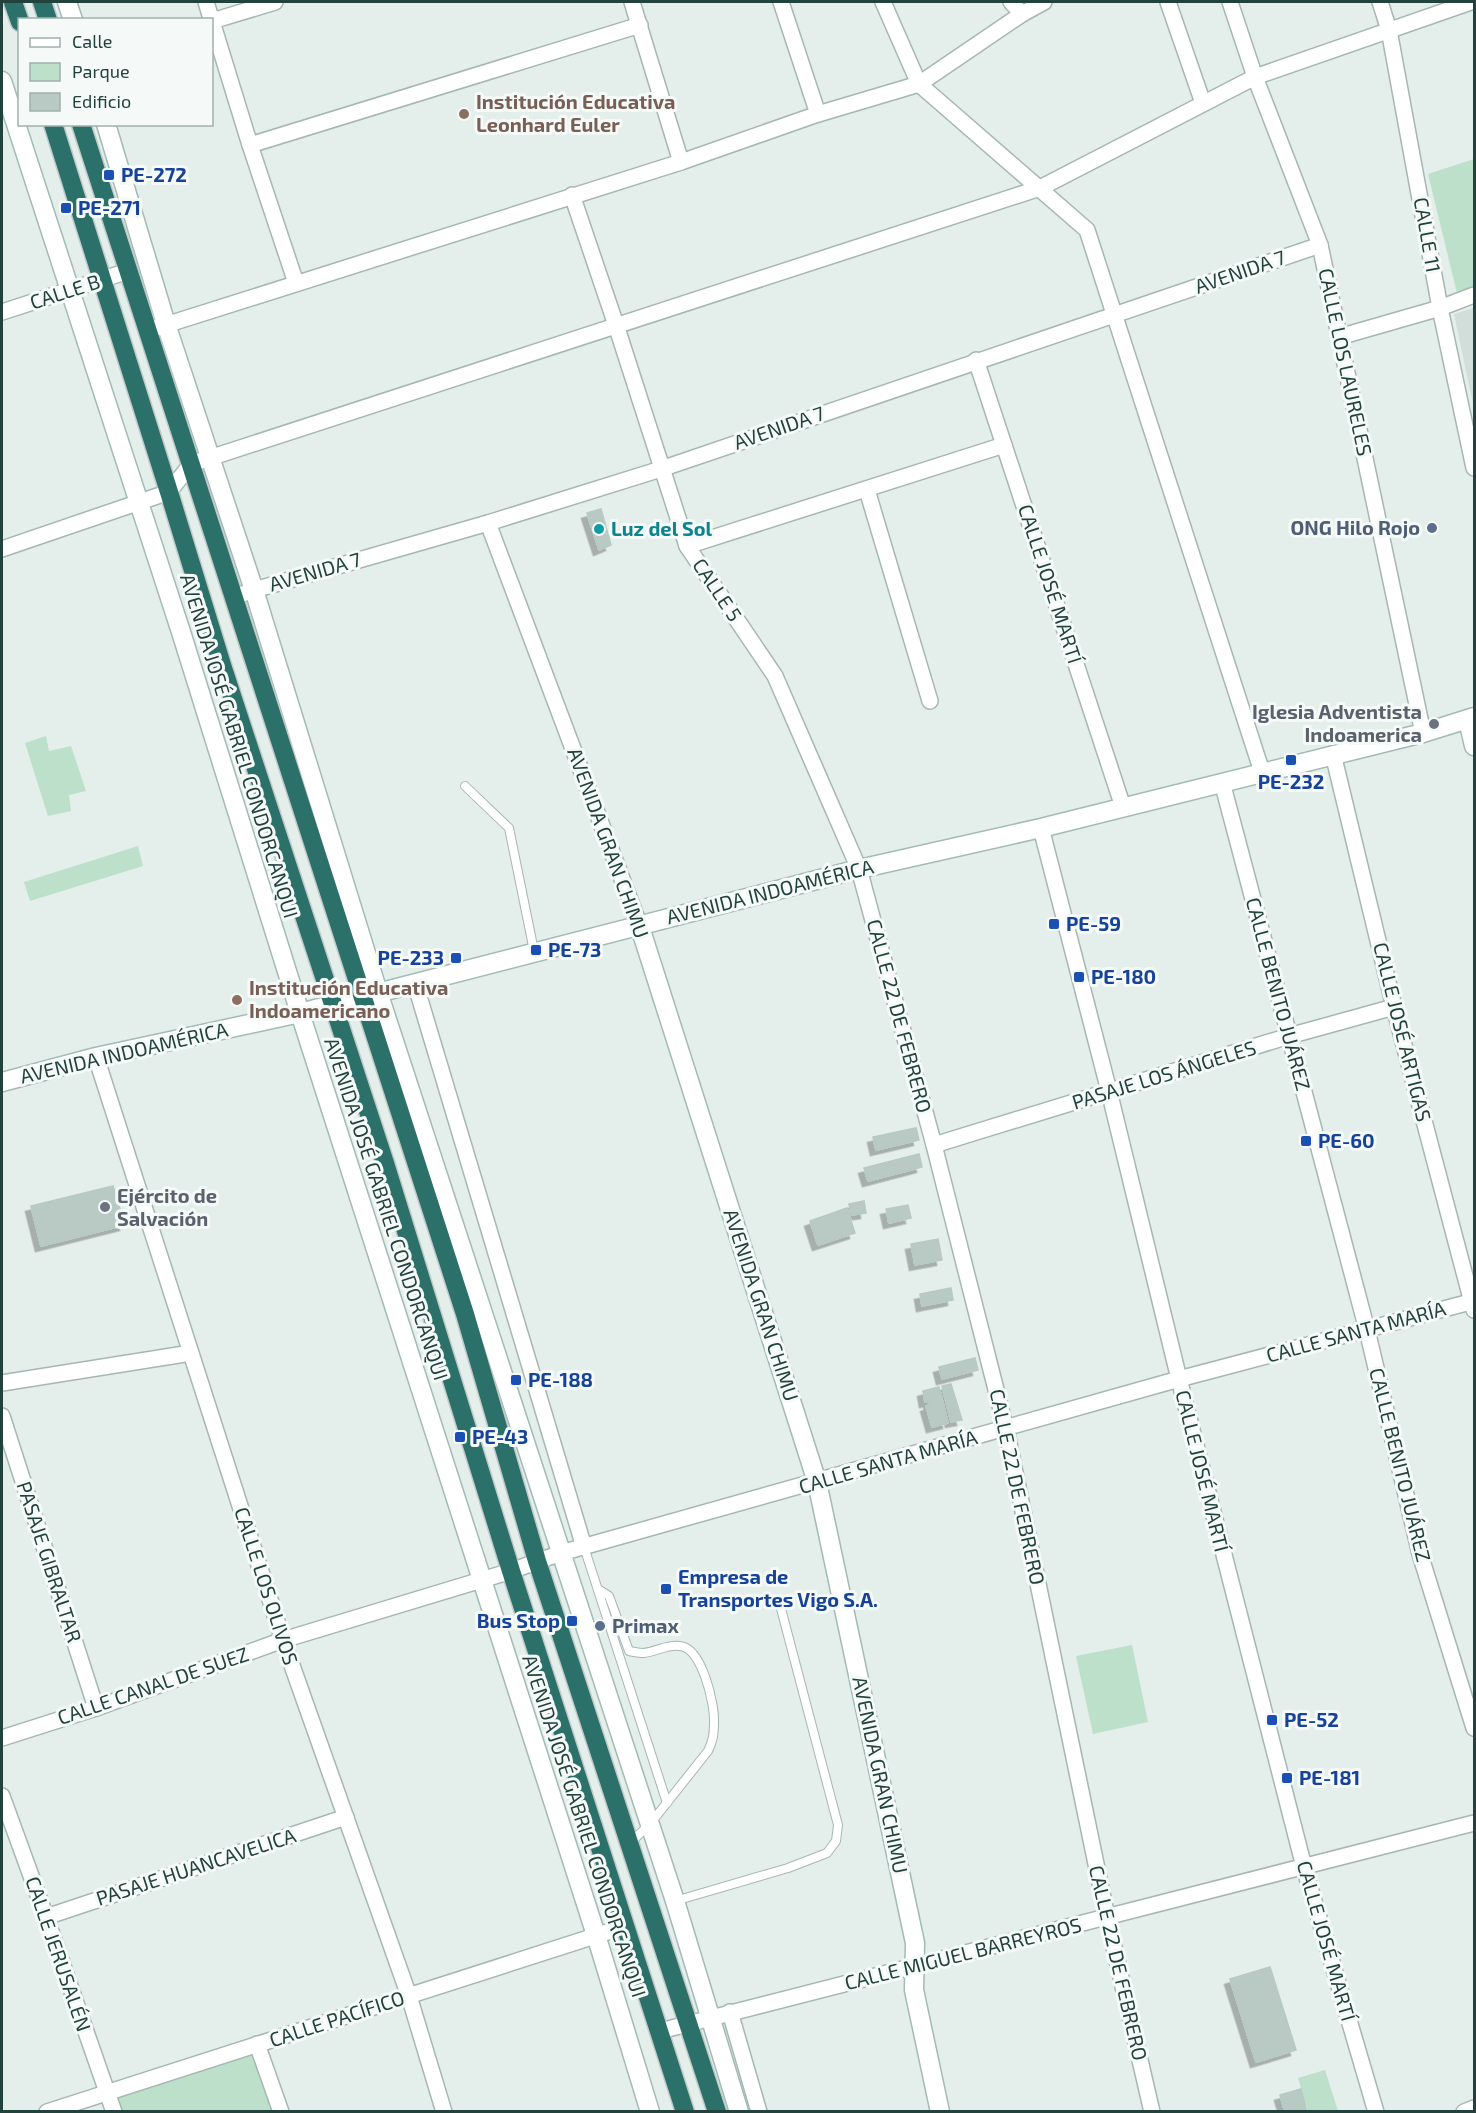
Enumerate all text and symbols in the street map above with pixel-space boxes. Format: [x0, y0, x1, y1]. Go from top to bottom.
legend [18, 18, 213, 126]
text: Calle [72, 30, 113, 52]
text: Parque [72, 60, 130, 82]
place label: Institución Educativa Leonhard Euler [476, 89, 675, 136]
text: Edificio [72, 90, 131, 112]
marker: Institución Educativa Leonhard Euler [457, 107, 471, 121]
place label: PE-272 [121, 162, 187, 186]
marker: PE-272 [102, 168, 116, 182]
place label: PE-271 [78, 195, 141, 219]
street label: CALLE 11 [1410, 195, 1446, 274]
marker: PE-271 [59, 201, 73, 215]
street label: AVENIDA 7 [1191, 244, 1288, 298]
street label: CALLE LOS LAURELES [1314, 266, 1378, 458]
street label: CALLE B [27, 268, 103, 314]
street label: AVENIDA 7 [730, 400, 827, 454]
street label: CALLE JOSÉ MARTÍ [1014, 501, 1088, 667]
place label: ONG Hilo Rojo [1291, 515, 1420, 539]
place label: Luz del Sol [611, 516, 713, 540]
marker: ONG Hilo Rojo [1425, 521, 1439, 535]
marker: Luz del Sol [592, 522, 606, 536]
street label: AVENIDA 7 [266, 547, 363, 596]
street label: CALLE 5 [688, 553, 748, 625]
street label: AVENIDA JOSÉ GABRIEL CONDORCANQUI [176, 571, 304, 921]
place label: Iglesia Adventista Indoamerica [1252, 699, 1422, 746]
marker: Iglesia Adventista Indoamerica [1427, 717, 1441, 731]
street label: AVENIDA GRAN CHIMU [563, 744, 655, 941]
marker: PE-232 [1284, 753, 1298, 767]
place label: PE-232 [1258, 769, 1324, 793]
street label: AVENIDA INDOAMÉRICA [664, 854, 876, 928]
street label: CALLE BENITO JUÁREZ [1242, 894, 1316, 1093]
place label: PE-59 [1066, 911, 1121, 935]
street label: CALLE 22 DE FEBRERO [863, 916, 937, 1115]
marker: PE-59 [1047, 917, 1061, 931]
place label: PE-73 [548, 937, 601, 961]
street label: CALLE JOSÉ ARTIGAS [1369, 940, 1437, 1124]
marker: PE-73 [529, 943, 543, 957]
place label: PE-233 [378, 945, 444, 969]
marker: PE-233 [449, 951, 463, 965]
place label: PE-180 [1091, 964, 1156, 988]
marker: PE-180 [1072, 970, 1086, 984]
place label: Institución Educativa Indoamericano [249, 975, 448, 1022]
marker: Institución Educativa Indoamericano [230, 993, 244, 1007]
street label: AVENIDA INDOAMÉRICA [17, 1016, 231, 1088]
street label: AVENIDA JOSÉ GABRIEL CONDORCANQUI [320, 1034, 454, 1383]
street label: PASAJE LOS ÁNGELES [1069, 1035, 1259, 1113]
place label: PE-60 [1318, 1128, 1375, 1152]
marker: PE-60 [1299, 1134, 1313, 1148]
place label: Ejército de Salvación [117, 1183, 217, 1230]
marker: Ejército de Salvación [98, 1200, 112, 1214]
street label: AVENIDA GRAN CHIMU [719, 1205, 804, 1404]
street label: CALLE SANTA MARÍA [1263, 1295, 1449, 1367]
street label: CALLE BENITO JUÁREZ [1365, 1365, 1437, 1564]
place label: PE-188 [528, 1367, 593, 1391]
marker: PE-188 [509, 1373, 523, 1387]
street label: CALLE 22 DE FEBRERO [985, 1387, 1050, 1587]
street label: CALLE JOSÉ MARTÍ [1171, 1387, 1235, 1555]
place label: PE-43 [472, 1424, 528, 1448]
street label: CALLE SANTA MARÍA [796, 1424, 980, 1498]
marker: PE-43 [453, 1430, 467, 1444]
street label: PASAJE GIBRALTAR [13, 1478, 87, 1645]
street label: CALLE LOS OLIVOS [230, 1504, 304, 1668]
place label: Empresa de Transportes Vigo S.A. [678, 1564, 878, 1611]
marker: Empresa de Transportes Vigo S.A. [659, 1582, 673, 1596]
place label: Bus Stop [477, 1608, 560, 1632]
place label: Primax [612, 1613, 679, 1637]
marker: Bus Stop [565, 1614, 579, 1628]
marker: Primax [593, 1619, 607, 1633]
street label: CALLE CANAL DE SUEZ [54, 1641, 251, 1729]
street label: AVENIDA JOSÉ GABRIEL CONDORCANQUI [518, 1651, 652, 2000]
street label: AVENIDA GRAN CHIMU [848, 1674, 914, 1876]
place label: PE-52 [1284, 1707, 1339, 1731]
marker: PE-52 [1265, 1713, 1279, 1727]
place label: PE-181 [1299, 1765, 1360, 1789]
marker: PE-181 [1280, 1771, 1294, 1785]
street label: PASAJE HUANCAVELICA [93, 1822, 299, 1910]
street label: CALLE JOSÉ MARTÍ [1293, 1858, 1362, 2024]
street label: CALLE 22 DE FEBRERO [1085, 1863, 1153, 2063]
street label: CALLE JERUSALÉN [21, 1873, 97, 2034]
street label: CALLE MIGUEL BARREYROS [842, 1912, 1084, 1994]
street label: CALLE PACÍFICO [266, 1985, 407, 2051]

